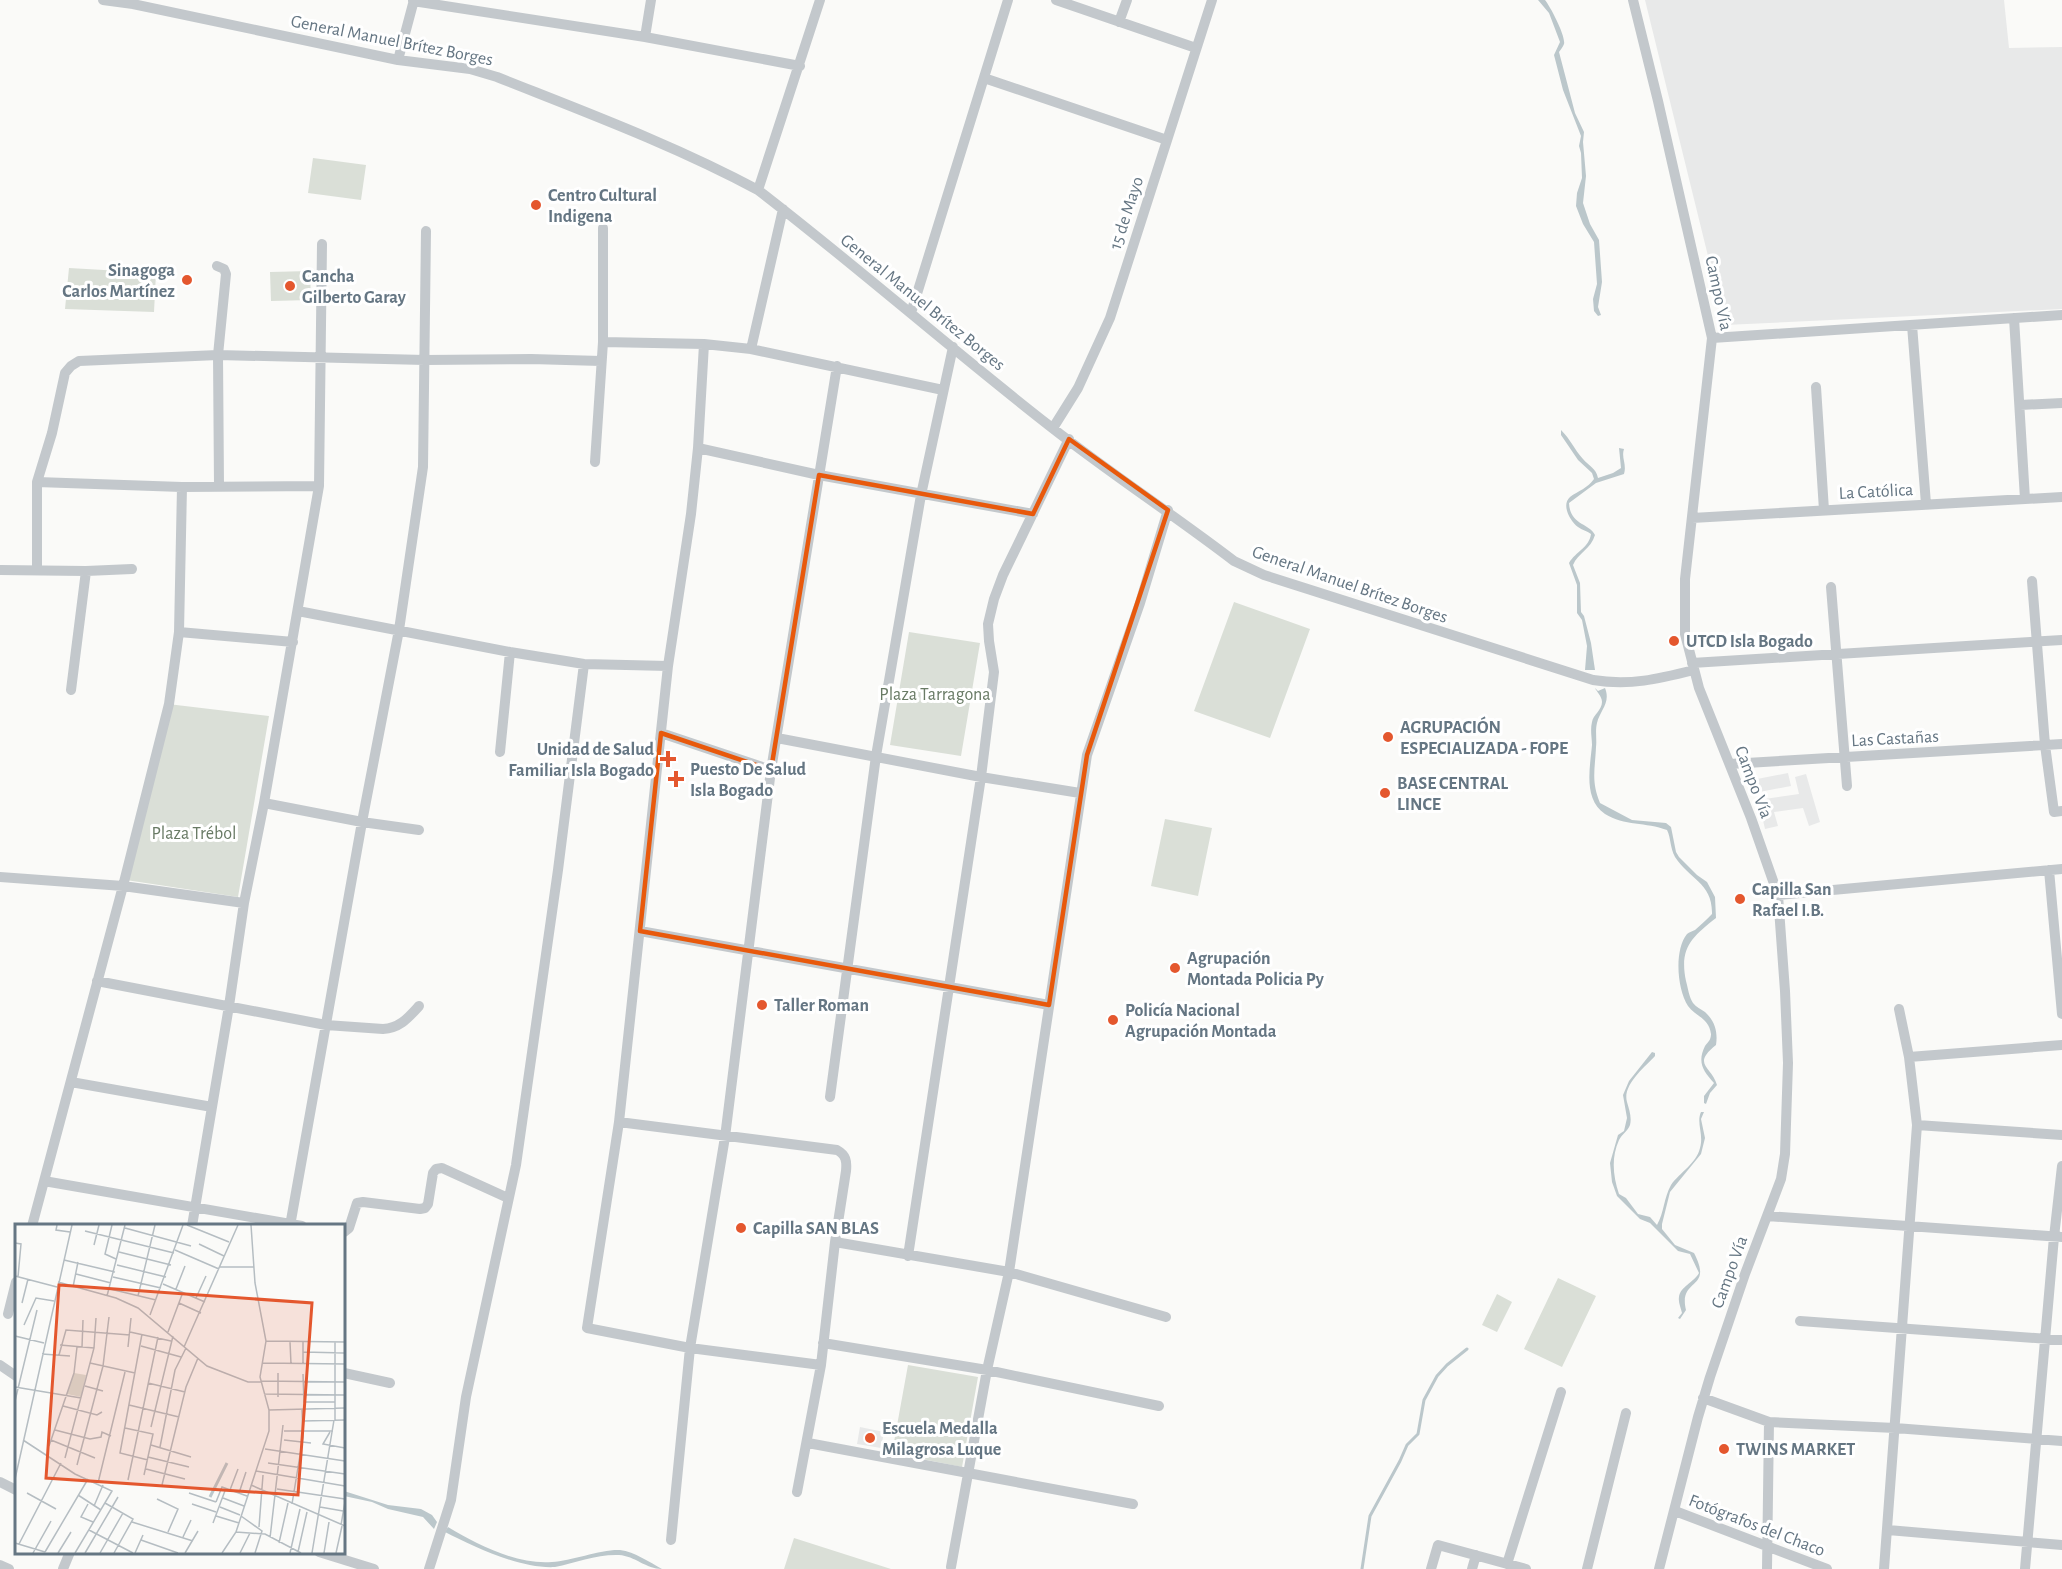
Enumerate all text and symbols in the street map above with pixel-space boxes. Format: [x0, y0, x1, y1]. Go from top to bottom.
street label: General Manuel Brítez Borges [289, 13, 494, 69]
street label: 15 de Mayo [1107, 174, 1147, 252]
place label: Centro Cultural Indigena [548, 187, 657, 226]
marker: Centro Cultural Indigena [529, 198, 543, 212]
street label: General Manuel Brítez Borges [837, 231, 1008, 374]
street label: Campo Vía [1701, 254, 1735, 332]
place label: Sinagoga Carlos Martínez [62, 262, 175, 301]
place label: Cancha Gilberto Garay [302, 268, 407, 307]
marker: Sinagoga Carlos Martínez [180, 273, 194, 287]
marker: Cancha Gilberto Garay [283, 279, 297, 293]
street label: La Católica [1838, 481, 1914, 503]
street label: General Manuel Brítez Borges [1250, 543, 1450, 627]
place label: UTCD Isla Bogado [1686, 633, 1813, 651]
marker: UTCD Isla Bogado [1667, 634, 1681, 648]
park label: Plaza Tarragona [879, 686, 991, 704]
place label: AGRUPACIÓN ESPECIALIZADA - FOPE [1400, 716, 1568, 758]
street label: Las Castañas [1851, 728, 1939, 750]
marker: AGRUPACIÓN ESPECIALIZADA - FOPE [1381, 730, 1395, 744]
place label: Unidad de Salud Familiar Isla Bogado [508, 741, 655, 780]
street label: Campo Vía [1731, 744, 1775, 821]
marker: Unidad de Salud Familiar Isla Bogado [659, 750, 677, 768]
place label: Puesto De Salud Isla Bogado [690, 761, 807, 800]
marker: Puesto De Salud Isla Bogado [667, 770, 685, 788]
place label: BASE CENTRAL LINCE [1397, 775, 1508, 814]
marker: BASE CENTRAL LINCE [1378, 786, 1392, 800]
park label: Plaza Trébol [151, 825, 237, 843]
place label: Capilla San Rafael I.B. [1752, 881, 1832, 920]
marker: Capilla San Rafael I.B. [1733, 892, 1747, 906]
place label: Agrupación Montada Policia Py [1187, 950, 1325, 989]
marker: Agrupación Montada Policia Py [1168, 961, 1182, 975]
place label: Taller Roman [774, 997, 869, 1015]
marker: Taller Roman [755, 998, 769, 1012]
place label: Policía Nacional Agrupación Montada [1125, 1002, 1277, 1041]
marker: Policía Nacional Agrupación Montada [1106, 1013, 1120, 1027]
place label: Capilla SAN BLAS [753, 1220, 879, 1238]
marker: Capilla SAN BLAS [734, 1221, 748, 1235]
inset map [15, 1224, 345, 1554]
street label: Campo Vía [1709, 1234, 1751, 1311]
place label: Escuela Medalla Milagrosa Luque [882, 1420, 1001, 1459]
marker: Escuela Medalla Milagrosa Luque [863, 1431, 877, 1445]
place label: TWINS MARKET [1736, 1441, 1855, 1459]
marker: TWINS MARKET [1717, 1442, 1731, 1456]
street label: Fotógrafos del Chaco [1686, 1492, 1827, 1560]

